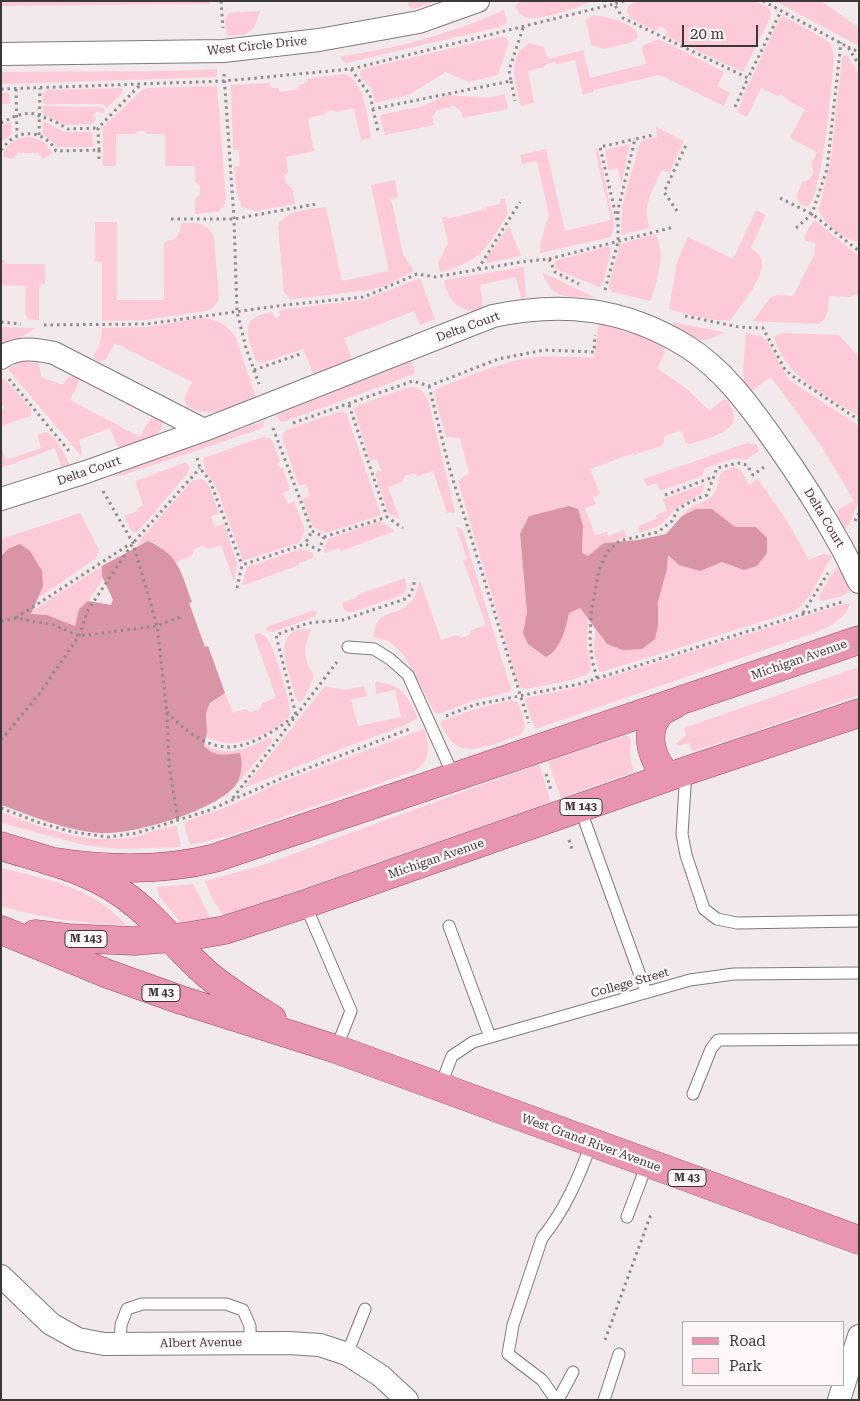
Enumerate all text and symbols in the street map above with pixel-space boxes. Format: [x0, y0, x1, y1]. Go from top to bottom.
scale bar [685, 15, 761, 47]
text: 20 m [690, 25, 724, 43]
street label: West Circle Drive [206, 34, 308, 58]
street label: Delta Court [434, 309, 502, 345]
street label: Delta Court [55, 453, 123, 489]
street label: Delta Court [801, 486, 847, 550]
street label: Michigan Avenue [749, 637, 849, 683]
road number: M 143 [560, 799, 602, 816]
street label: Michigan Avenue [386, 836, 486, 882]
road number: M 143 [65, 931, 107, 948]
street label: College Street [589, 965, 671, 1001]
road number: M 43 [142, 984, 180, 1001]
street label: West Grand River Avenue [519, 1111, 663, 1175]
road number: M 43 [668, 1170, 706, 1186]
legend [682, 1321, 845, 1386]
text: Road [729, 1332, 766, 1350]
street label: Albert Avenue [160, 1335, 242, 1351]
text: Park [729, 1357, 762, 1375]

